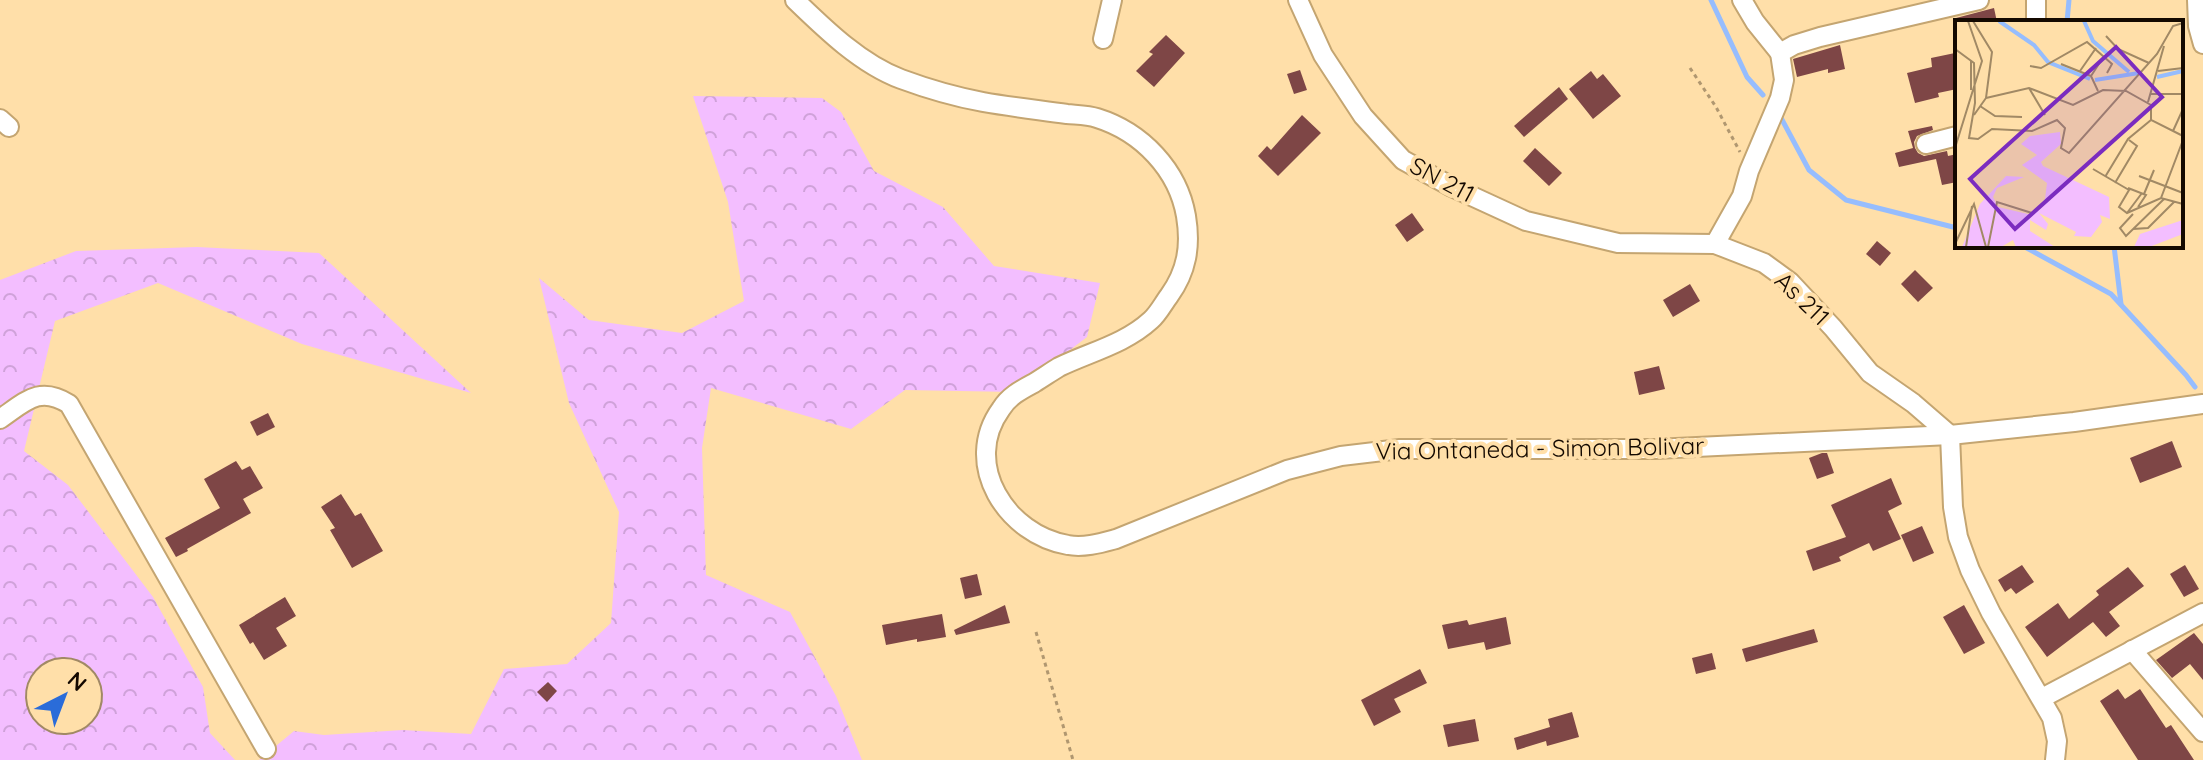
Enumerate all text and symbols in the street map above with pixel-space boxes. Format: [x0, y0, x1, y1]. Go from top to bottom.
inset map [1955, 20, 2183, 248]
street label: SN 211 [1405, 150, 1480, 208]
street label: As 211 [1769, 265, 1836, 331]
street label: Via Ontaneda - Simon Bolivar [1375, 430, 1705, 466]
north arrow [24, 656, 104, 736]
text: N [62, 665, 93, 697]

